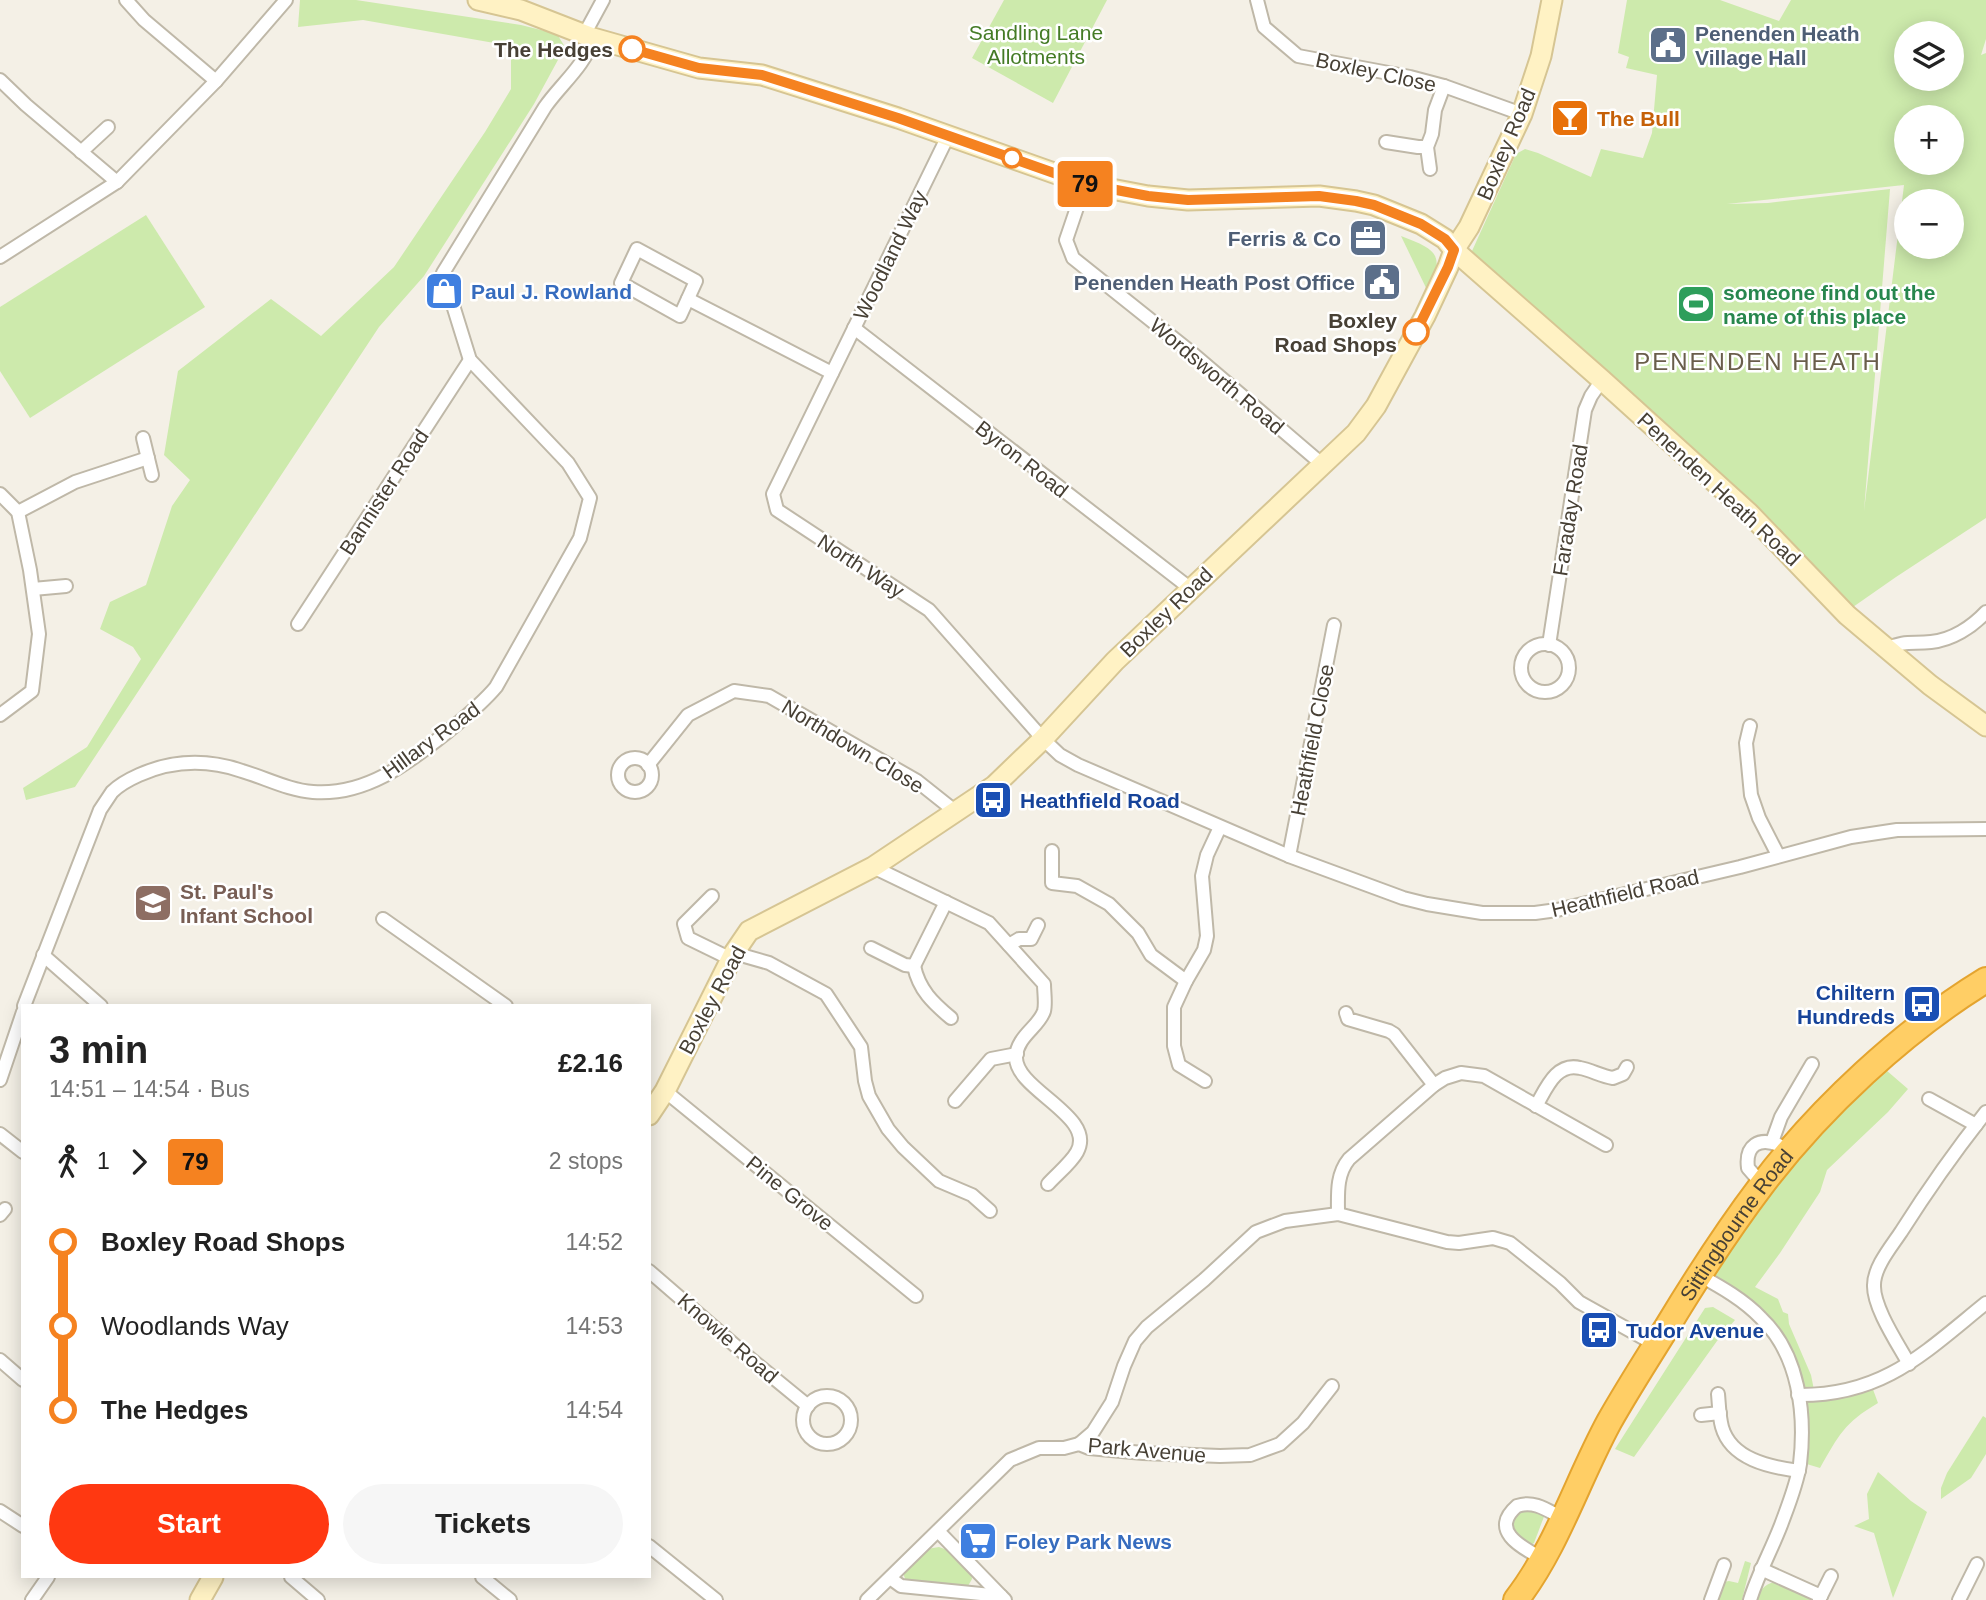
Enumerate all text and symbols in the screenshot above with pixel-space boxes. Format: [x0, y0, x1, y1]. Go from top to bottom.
park label: Sandling Lane Allotments [969, 21, 1103, 68]
map controls [1894, 21, 1964, 259]
button: layers [1894, 21, 1964, 91]
place label: Penenden Heath Village Hall [1695, 22, 1860, 69]
public building icon: Penenden Heath Village Hall [1647, 24, 1689, 66]
marker: The Hedges [619, 36, 645, 62]
place label: The Hedges [494, 38, 613, 61]
street label: Boxley Close [1314, 48, 1438, 96]
street label: Boxley Road [1472, 85, 1540, 203]
bar icon: The Bull [1549, 97, 1591, 139]
button: + [1894, 105, 1964, 175]
place label: The Bull [1597, 107, 1680, 130]
unlabelled marker [1002, 148, 1022, 168]
line badge: 79 [1054, 161, 1116, 207]
text: 79 [1072, 170, 1098, 197]
street label: Woodland Way [849, 186, 932, 324]
button: − [1894, 189, 1964, 259]
office icon: Ferris & Co [1347, 217, 1389, 259]
place label: Ferris & Co [1228, 227, 1341, 250]
public building icon: Penenden Heath Post Office [1361, 261, 1403, 303]
shop icon: Paul J. Rowland [423, 270, 465, 312]
place label: Penenden Heath Post Office [1074, 271, 1355, 294]
place label: Paul J. Rowland [471, 280, 632, 303]
place label: someone find out the name of this place [1723, 281, 1935, 328]
sports icon: someone find out the name of this place [1675, 283, 1717, 325]
place label: Boxley Road Shops [1274, 309, 1397, 356]
street label: Wordsworth Road [1145, 313, 1289, 439]
marker: Boxley Road Shops [1403, 319, 1429, 345]
district label: PENENDEN HEATH [1634, 348, 1882, 375]
street label: Penenden Heath Road [1633, 408, 1805, 570]
street label: Byron Road [971, 416, 1073, 502]
street label: Bannister Road [335, 425, 433, 559]
street label: Faraday Road [1548, 442, 1592, 578]
street label: North Way [813, 530, 909, 603]
street label: Boxley Road [1115, 562, 1217, 662]
street label: Heathfield Close [1286, 662, 1338, 818]
street label: Northdown Close [778, 695, 928, 797]
street label: Hillary Road [378, 697, 484, 783]
bus stop icon: Heathfield Road [972, 779, 1014, 821]
place label: Heathfield Road [1020, 789, 1180, 812]
street label: Heathfield Road [1549, 865, 1701, 921]
place label: St. Paul's Infant School [180, 880, 313, 927]
school or university icon: St. Paul's Infant School [132, 882, 174, 924]
street label: Boxley Road [674, 942, 750, 1058]
place label: Chiltern Hundreds [1797, 981, 1895, 1028]
bus stop icon: Chiltern Hundreds [1901, 983, 1943, 1025]
text: 3 min [49, 1029, 148, 1071]
text: £2.16 [558, 1048, 623, 1078]
text: 14:51 – 14:54 · Bus [49, 1076, 250, 1102]
icon: walk [49, 1143, 87, 1181]
icon: forward [120, 1143, 158, 1181]
street label: Sittingbourne Road [1675, 1144, 1797, 1305]
text: 1 [97, 1148, 110, 1174]
text: 79 [182, 1148, 209, 1175]
text: 2 stops [549, 1148, 623, 1174]
street label: Pine Grove [742, 1151, 838, 1235]
text: Boxley Road Shops [101, 1227, 345, 1257]
text: 14:52 [565, 1229, 623, 1255]
street label: Knowle Road [673, 1288, 783, 1388]
bus stop icon: Tudor Avenue [1578, 1309, 1620, 1351]
text: Woodlands Way [101, 1311, 289, 1341]
text: 14:53 [565, 1313, 623, 1339]
place label: Tudor Avenue [1626, 1319, 1764, 1342]
text: The Hedges [101, 1395, 248, 1425]
text: 14:54 [565, 1397, 623, 1423]
street label: Park Avenue [1087, 1433, 1207, 1467]
button: Start [49, 1484, 329, 1564]
button: Tickets [343, 1484, 623, 1564]
supermarket icon: Foley Park News [957, 1520, 999, 1562]
place label: Foley Park News [1005, 1530, 1172, 1553]

